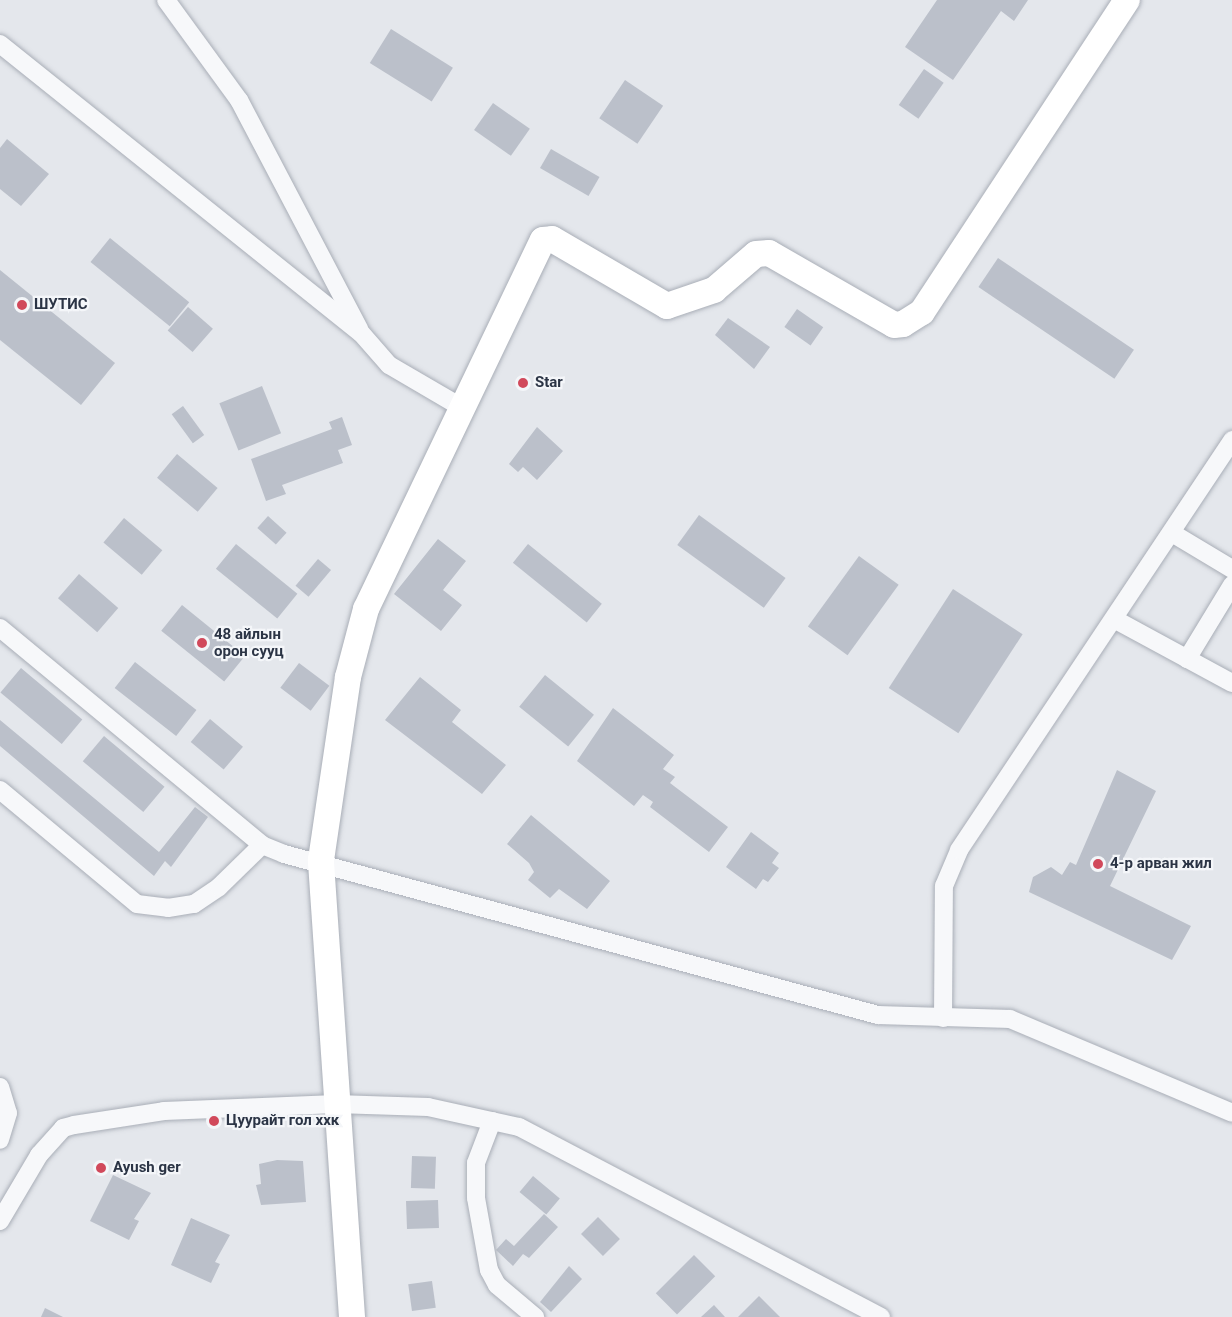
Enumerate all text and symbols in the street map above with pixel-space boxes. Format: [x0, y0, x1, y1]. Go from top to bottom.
place label: ШУТИС [34, 296, 88, 314]
marker: ШУТИС [15, 298, 29, 312]
place label: Star [535, 374, 563, 392]
marker: Star [516, 376, 530, 390]
place label: 48 айлын орон сууц [214, 625, 284, 660]
marker: 48 айлын орон сууц [195, 636, 209, 650]
place label: 4-р арван жил [1110, 855, 1212, 873]
marker: 4-р арван жил [1091, 857, 1105, 871]
place label: Цуурайт гол ххк [226, 1112, 339, 1130]
marker: Цуурайт гол ххк [207, 1114, 221, 1128]
place label: Ayush ger [113, 1159, 181, 1177]
marker: Ayush ger [94, 1161, 108, 1175]

